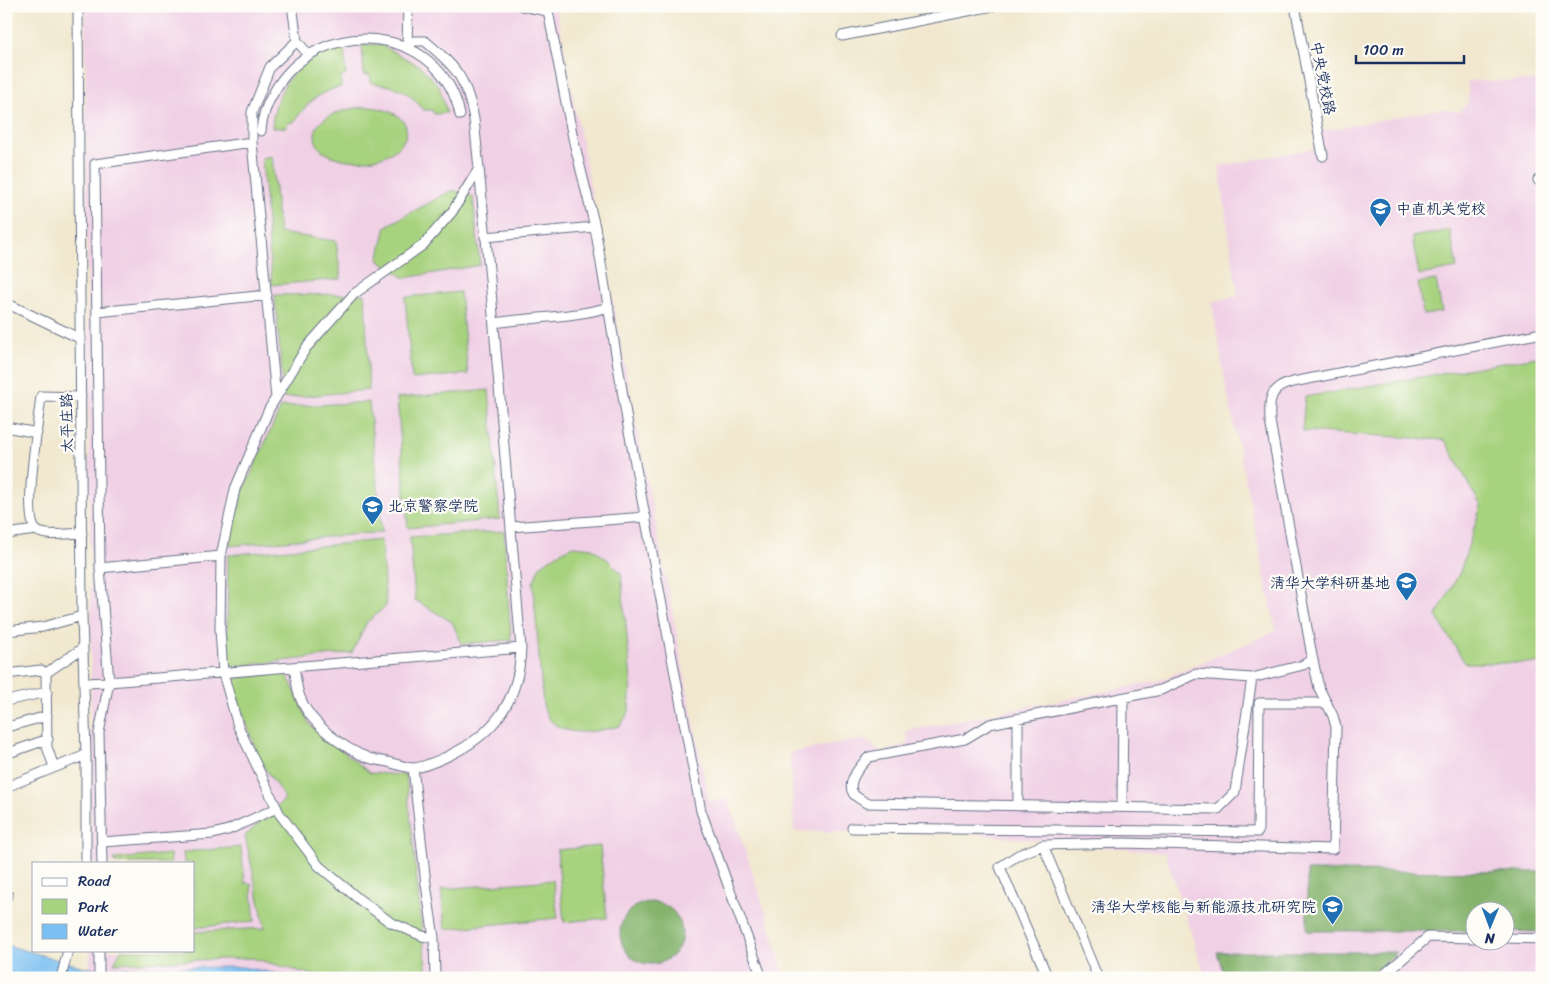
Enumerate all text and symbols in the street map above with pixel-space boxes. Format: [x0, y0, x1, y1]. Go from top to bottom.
scale bar [1356, 32, 1463, 64]
text: 100 m [1363, 37, 1404, 63]
street label: 中央党校路 [1303, 39, 1343, 117]
place label: 中直机关党校 [1396, 196, 1486, 222]
school or university icon: 中直机关党校 [1368, 197, 1392, 228]
street label: 太平庄路 [53, 393, 81, 453]
place label: 北京警察学院 [388, 493, 478, 519]
school or university icon: 北京警察学院 [360, 494, 384, 525]
place label: 清华大学科研基地 [1270, 570, 1390, 596]
school or university icon: 清华大学科研基地 [1394, 571, 1418, 602]
legend [32, 862, 195, 952]
text: Road [78, 868, 111, 894]
text: Park [78, 894, 109, 920]
place label: 清华大学核能与新能源技术研究院 [1091, 894, 1316, 920]
school or university icon: 清华大学核能与新能源技术研究院 [1320, 895, 1344, 926]
north arrow [1466, 902, 1516, 952]
text: Water [78, 918, 118, 944]
text: N [1484, 926, 1496, 951]

